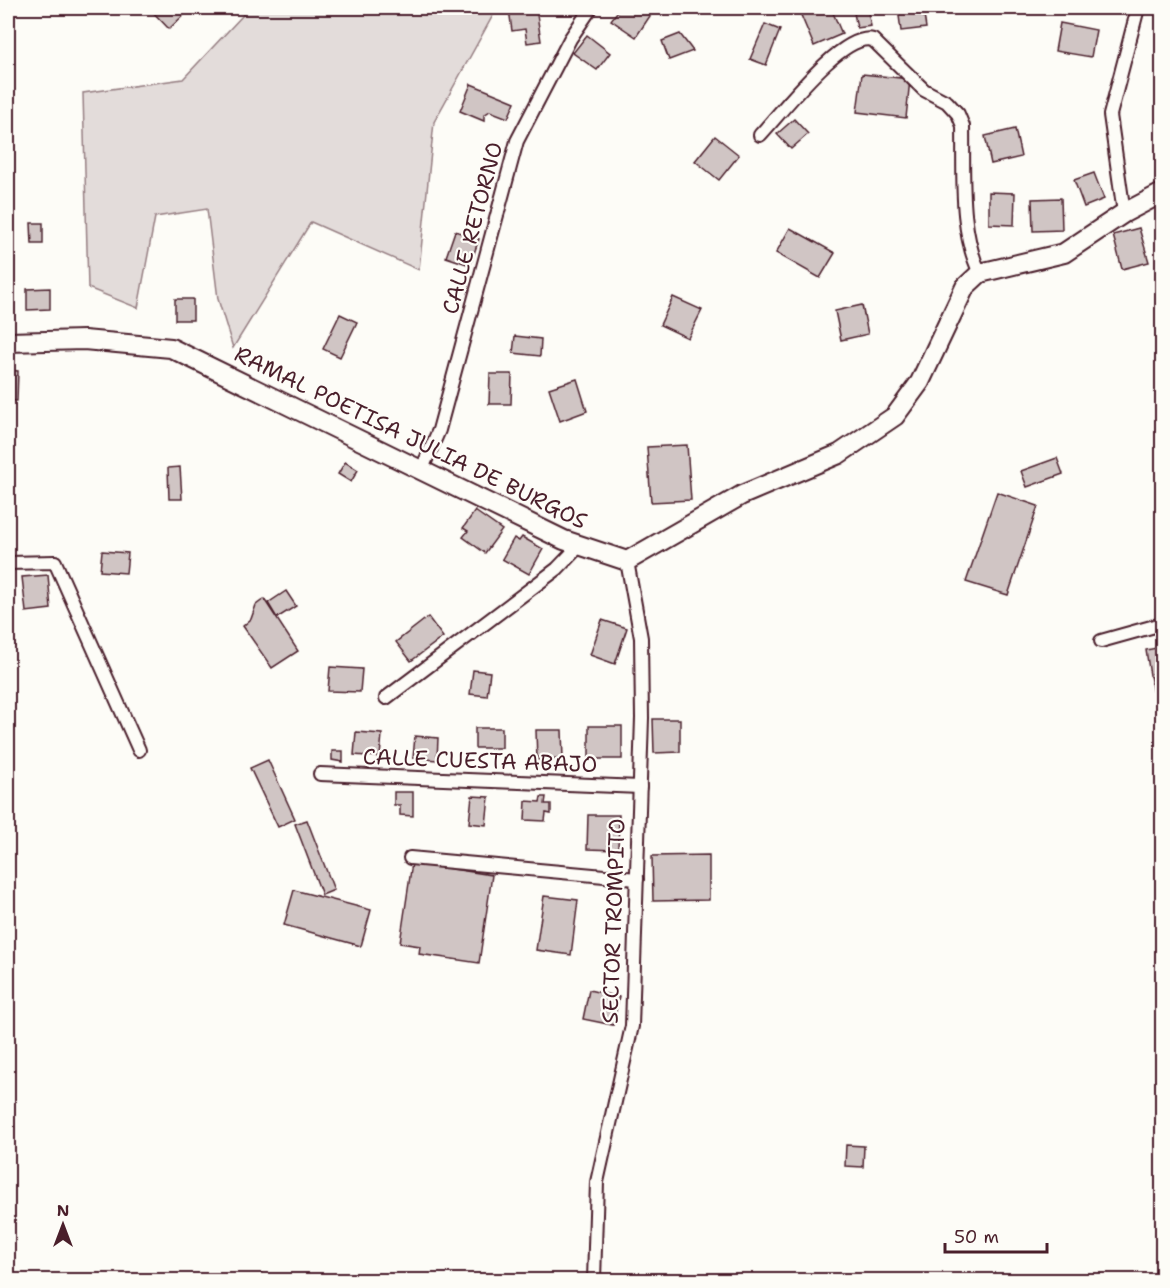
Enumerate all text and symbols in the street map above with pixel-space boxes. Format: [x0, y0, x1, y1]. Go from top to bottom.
street label: CALLE RETORNO [436, 139, 509, 317]
street label: RAMAL POETISA JULIA DE BURGOS [230, 339, 592, 536]
street label: CALLE CUESTA ABAJO [362, 742, 598, 779]
street label: SECTOR TROMPITO [595, 818, 632, 1024]
north arrow [33, 1195, 93, 1255]
text: N [57, 1200, 69, 1221]
scale bar [945, 1216, 1047, 1254]
text: 50 m [954, 1225, 999, 1249]

